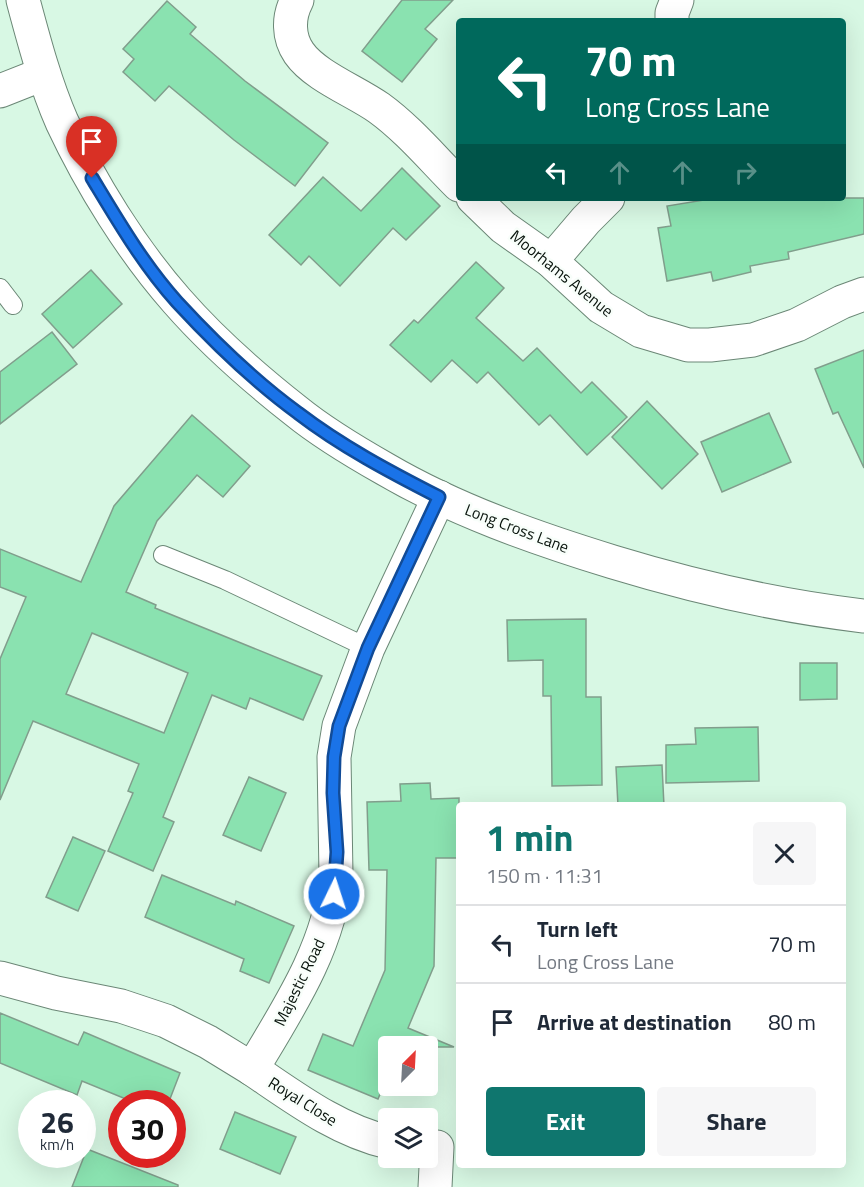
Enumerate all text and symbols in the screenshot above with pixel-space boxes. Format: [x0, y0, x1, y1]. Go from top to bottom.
text: 70 m [585, 28, 677, 92]
icon: left [486, 42, 564, 120]
text: Long Cross Lane [585, 86, 770, 127]
pin [66, 116, 117, 178]
icon: arrive [75, 125, 108, 158]
icon: left [540, 156, 573, 189]
icon: ahead [603, 156, 636, 189]
icon: ahead [666, 156, 699, 189]
icon: right [729, 156, 762, 189]
street label: Moorhams Avenue [505, 224, 619, 322]
street label: Long Cross Lane [462, 497, 572, 559]
text: 1 min [486, 810, 573, 865]
button: close [753, 822, 816, 885]
text: 150 m · 11:31 [486, 860, 603, 891]
position arrow [302, 862, 366, 926]
text: Turn left [537, 912, 618, 946]
text: 70 m [768, 927, 816, 961]
icon: left [486, 928, 519, 961]
street label: Majestic Road [267, 934, 331, 1030]
text: Long Cross Lane [537, 946, 674, 977]
text: Arrive at destination [537, 1005, 732, 1039]
text: 80 m [768, 1005, 816, 1039]
icon: arrive [486, 1006, 519, 1039]
north arrow [378, 1036, 438, 1096]
map controls [378, 1036, 438, 1168]
street label: Royal Close [264, 1070, 342, 1132]
button: Exit [486, 1087, 645, 1156]
button: Share [657, 1087, 816, 1156]
speed limit sign: 30 [108, 1090, 186, 1168]
text: 26 [40, 1099, 74, 1145]
button: layers [378, 1108, 438, 1168]
text: km/h [40, 1133, 74, 1156]

